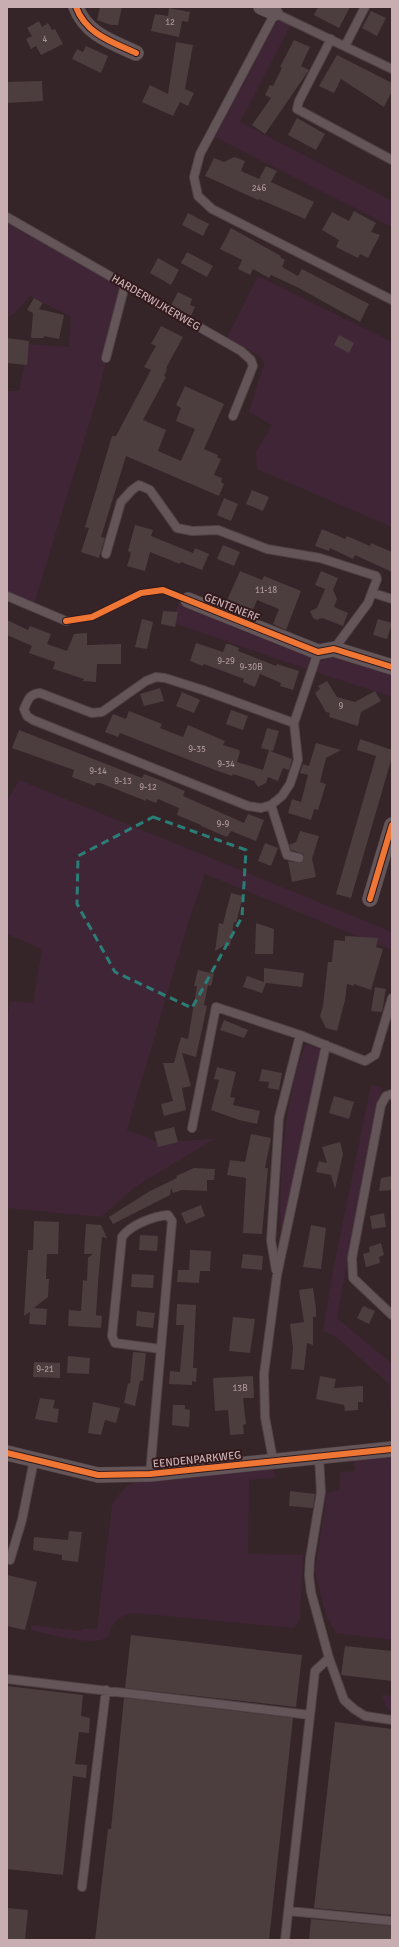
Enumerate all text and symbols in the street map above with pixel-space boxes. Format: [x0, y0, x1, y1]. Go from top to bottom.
house number: 12 [165, 17, 175, 28]
house number: 4 [43, 34, 48, 45]
house number: 246 [252, 183, 266, 194]
street label: HARDERWIJKERWEG [109, 272, 202, 333]
house number: 11-18 [255, 585, 277, 596]
street label: GENTENERF [202, 590, 262, 625]
house number: 9-29 [217, 656, 235, 667]
house number: 9-30B [239, 662, 263, 673]
house number: 9 [339, 701, 344, 712]
house number: 9-35 [188, 744, 206, 755]
house number: 9-34 [217, 759, 235, 770]
house number: 9-14 [89, 766, 107, 777]
house number: 9-13 [114, 776, 132, 787]
house number: 9-12 [139, 782, 157, 793]
house number: 9-9 [217, 819, 230, 830]
house number: 9-21 [36, 1364, 54, 1375]
house number: 13B [232, 1383, 248, 1394]
street label: EENDENPARKWEG [152, 1448, 242, 1471]

